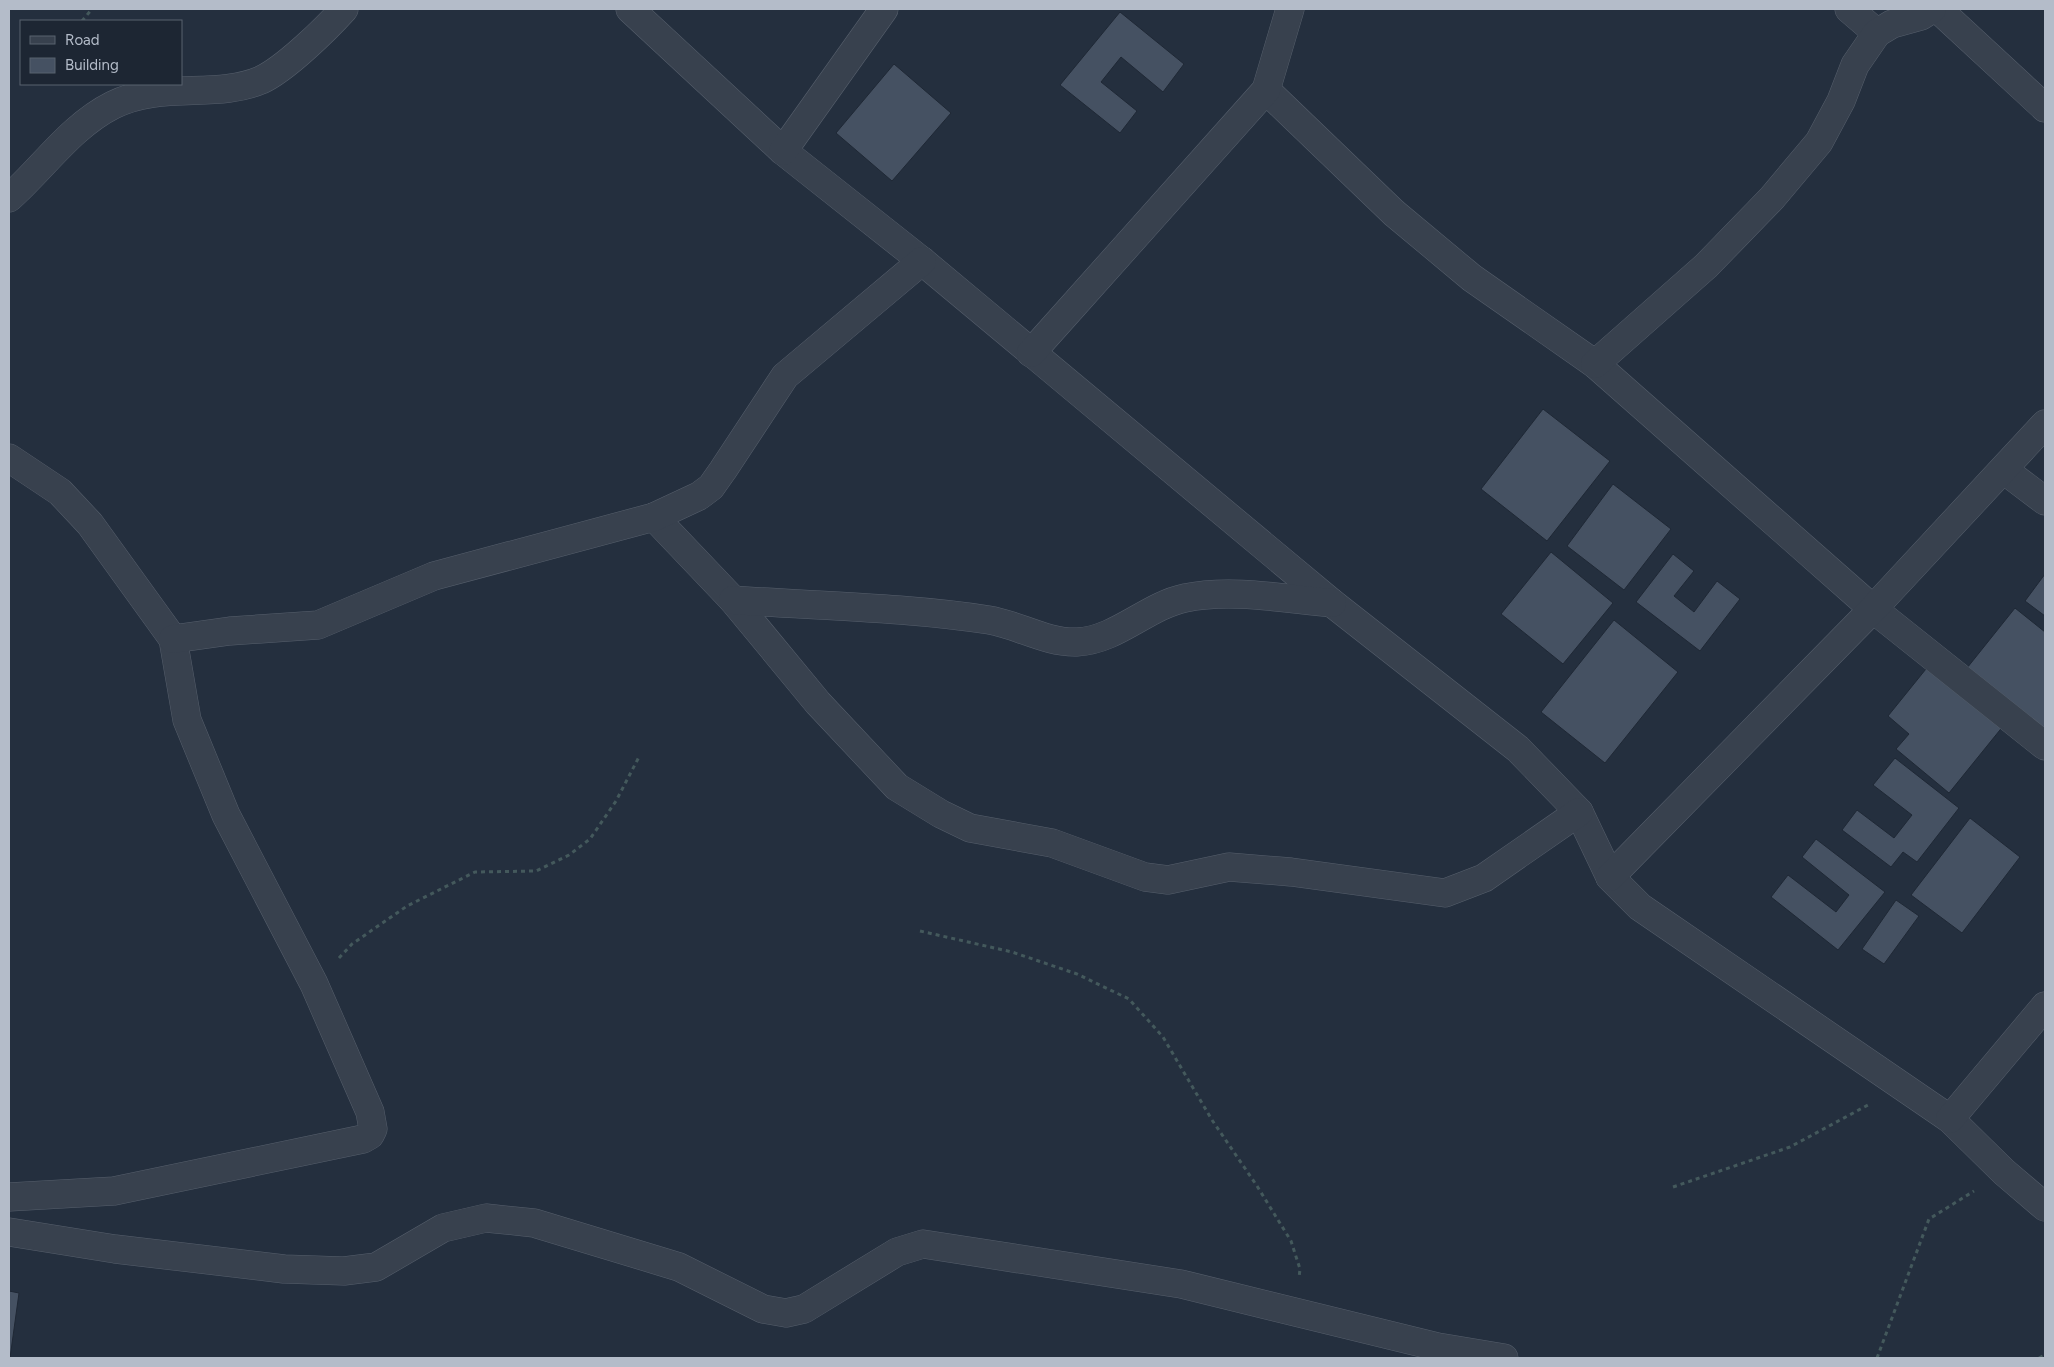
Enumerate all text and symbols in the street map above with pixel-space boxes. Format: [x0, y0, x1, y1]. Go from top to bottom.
legend [20, 20, 182, 85]
text: Road [65, 31, 100, 49]
text: Building [65, 56, 119, 74]

